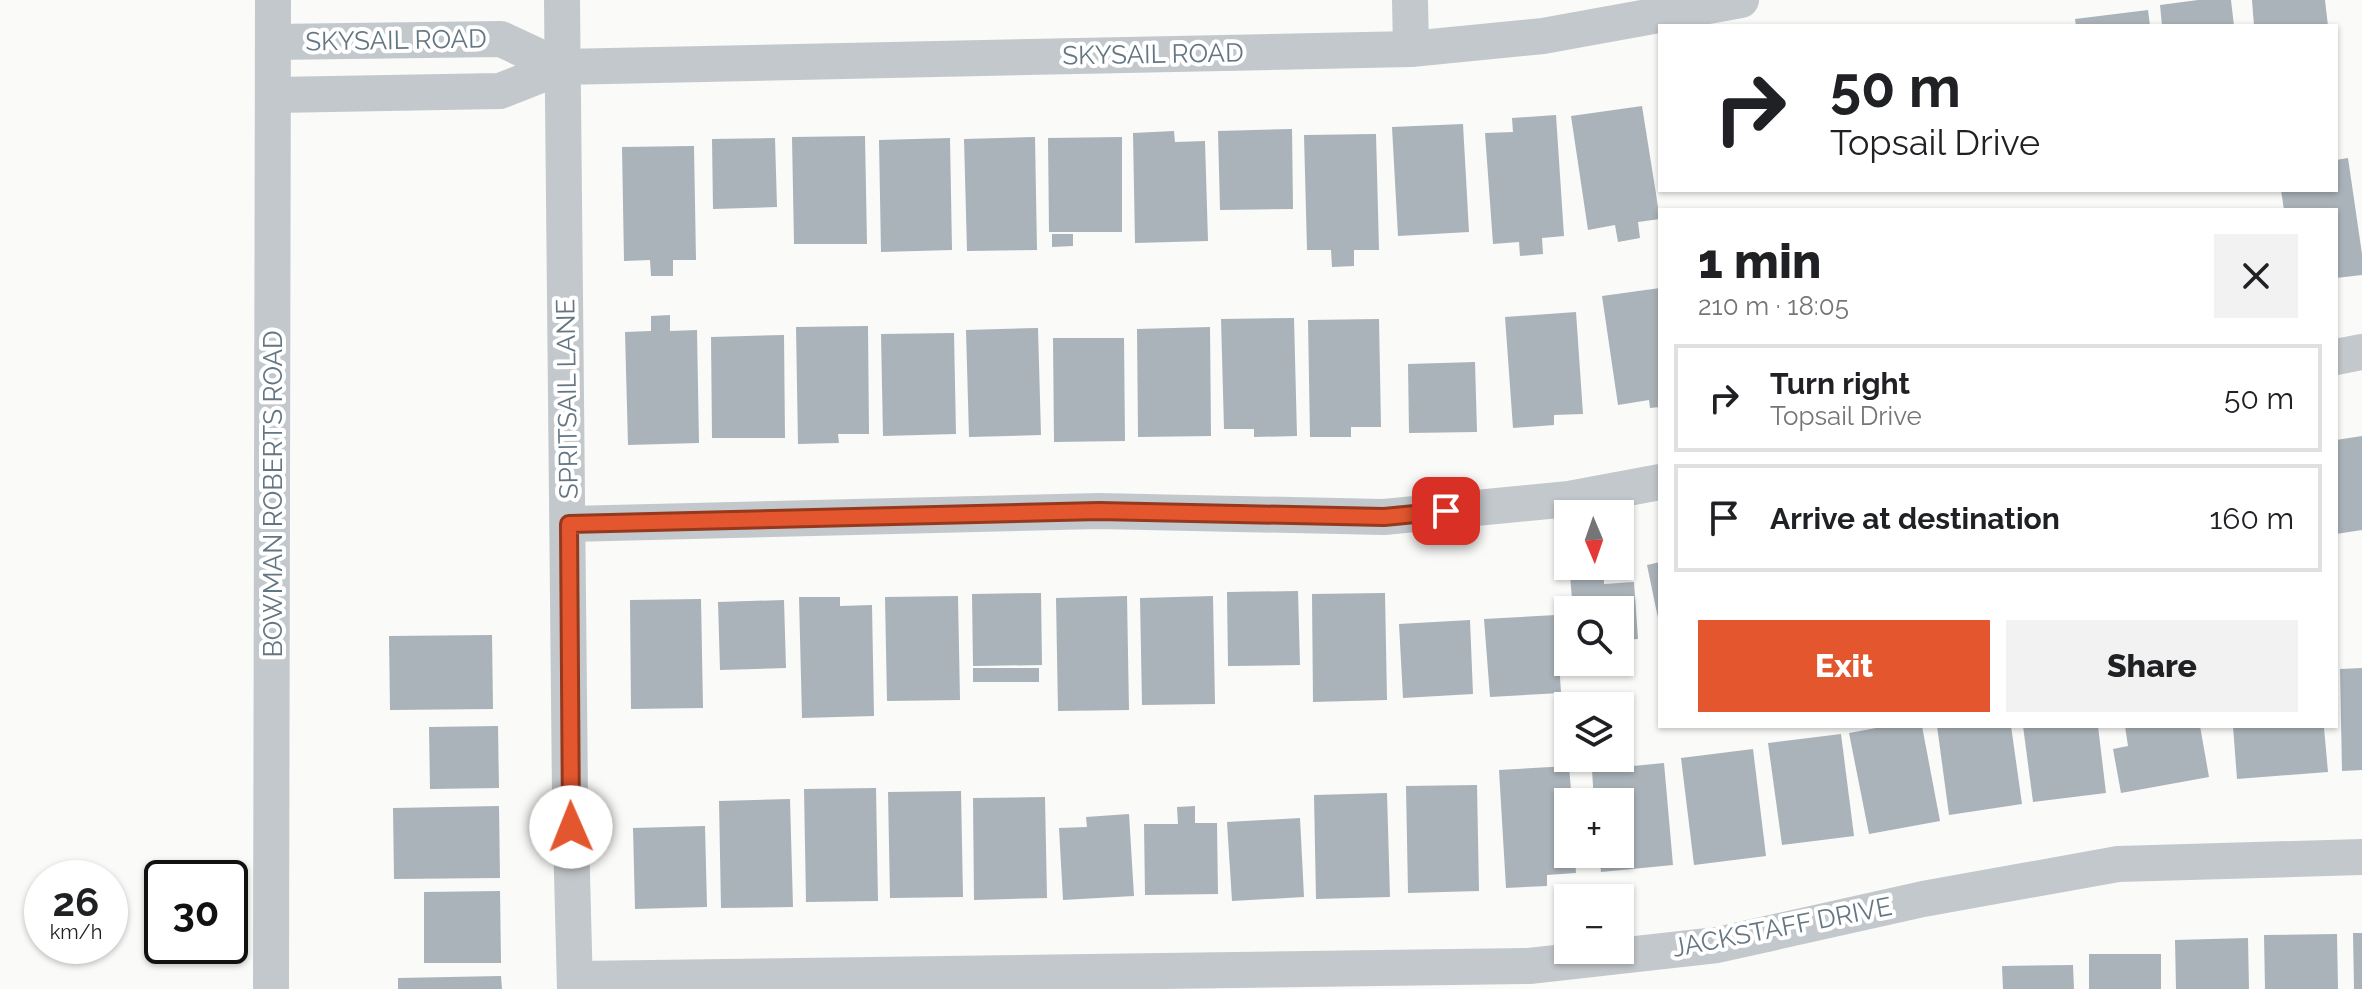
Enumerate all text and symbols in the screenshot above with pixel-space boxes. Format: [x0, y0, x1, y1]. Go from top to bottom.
street label: SKYSAIL ROAD [305, 23, 487, 57]
street label: SKYSAIL ROAD [1062, 37, 1244, 71]
text: 50 m [1830, 54, 1961, 120]
icon: right [1698, 56, 1802, 160]
text: Topsail Drive [1830, 121, 2040, 163]
text: 1 min [1698, 233, 1821, 289]
button: close [2214, 234, 2298, 318]
text: 210 m · 18:05 [1698, 291, 1849, 321]
street label: SPRITSAIL LANE [550, 299, 584, 499]
street label: BOWMAN ROBERTS ROAD [258, 330, 288, 658]
text: Turn right [1770, 366, 1910, 401]
icon: right [1702, 376, 1746, 420]
text: 50 m [2224, 381, 2294, 416]
text: Topsail Drive [1770, 401, 1922, 431]
pin [1412, 477, 1480, 545]
icon: arrive [1424, 489, 1468, 533]
icon: arrive [1702, 496, 1746, 540]
north arrow [1554, 500, 1634, 580]
map controls [1554, 500, 1634, 964]
text: Arrive at destination [1770, 501, 2060, 536]
text: 160 m [2209, 501, 2294, 536]
button: search [1554, 596, 1634, 676]
button: Exit [1698, 620, 1990, 712]
button: Share [2006, 620, 2298, 712]
button: layers [1554, 692, 1634, 772]
position arrow [529, 785, 613, 869]
button: + [1554, 788, 1634, 868]
speed limit sign: 30 [144, 860, 248, 964]
text: 26 [53, 878, 99, 925]
button: − [1554, 884, 1634, 964]
street label: JACKSTAFF DRIVE [1670, 891, 1894, 963]
text: km/h [50, 920, 102, 944]

